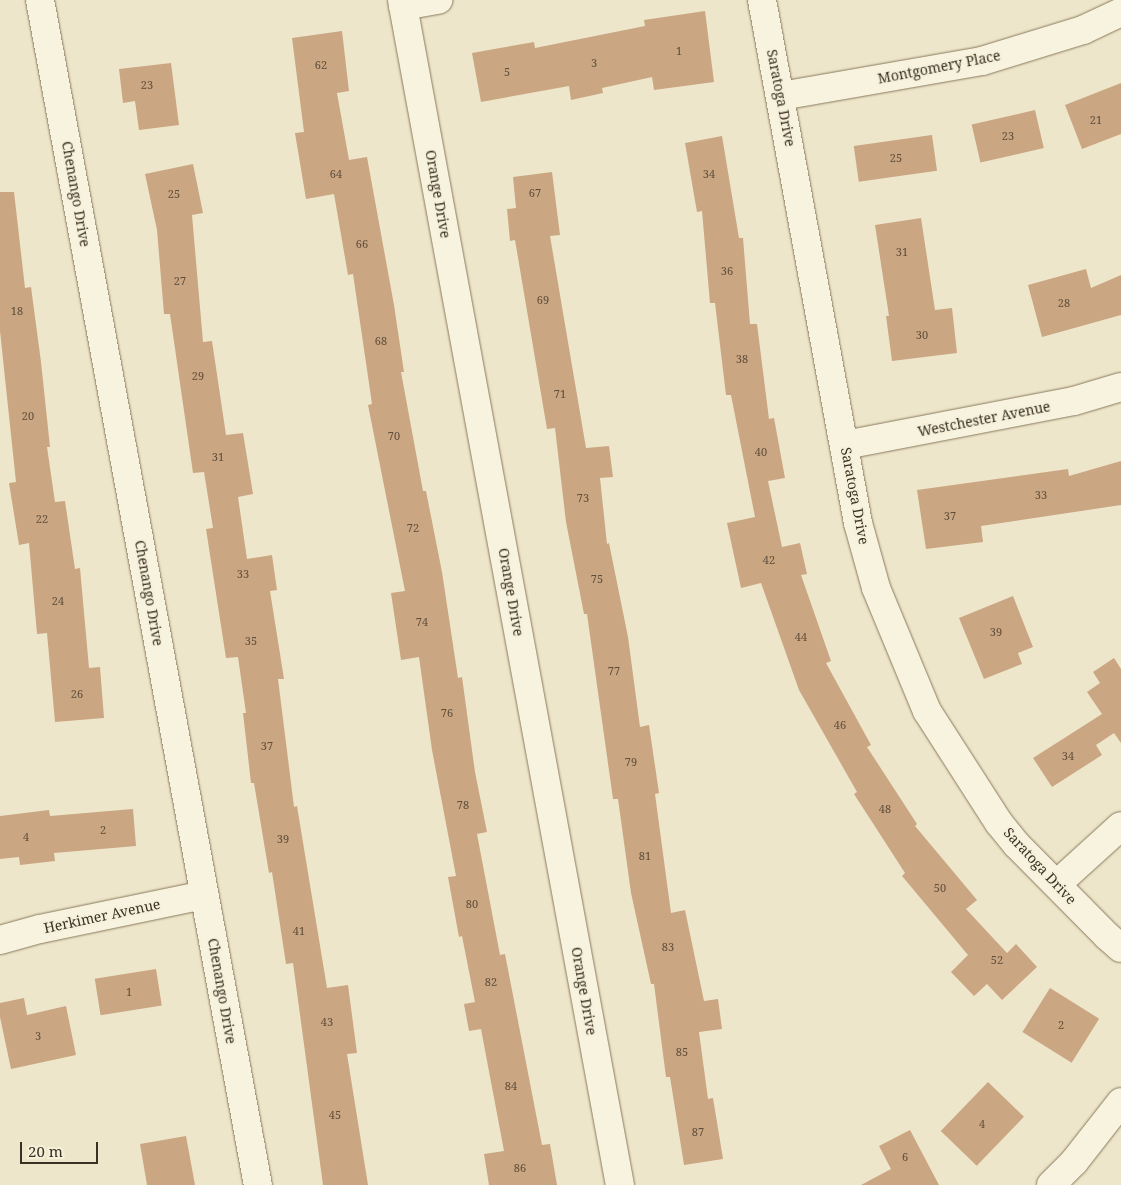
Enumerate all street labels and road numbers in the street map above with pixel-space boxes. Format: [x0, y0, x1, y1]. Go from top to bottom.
street label: Montgomery Place [876, 47, 1002, 87]
street label: Saratoga Drive [763, 48, 799, 148]
street label: Chenango Drive [58, 140, 94, 248]
street label: Orange Drive [422, 149, 454, 239]
street label: Westchester Avenue [916, 398, 1052, 440]
street label: Saratoga Drive [837, 446, 873, 546]
street label: Chenango Drive [131, 539, 167, 647]
street label: Orange Drive [495, 547, 527, 637]
street label: Saratoga Drive [1000, 824, 1080, 908]
street label: Herkimer Avenue [42, 895, 162, 937]
street label: Chenango Drive [204, 937, 240, 1045]
street label: Orange Drive [568, 946, 600, 1036]

